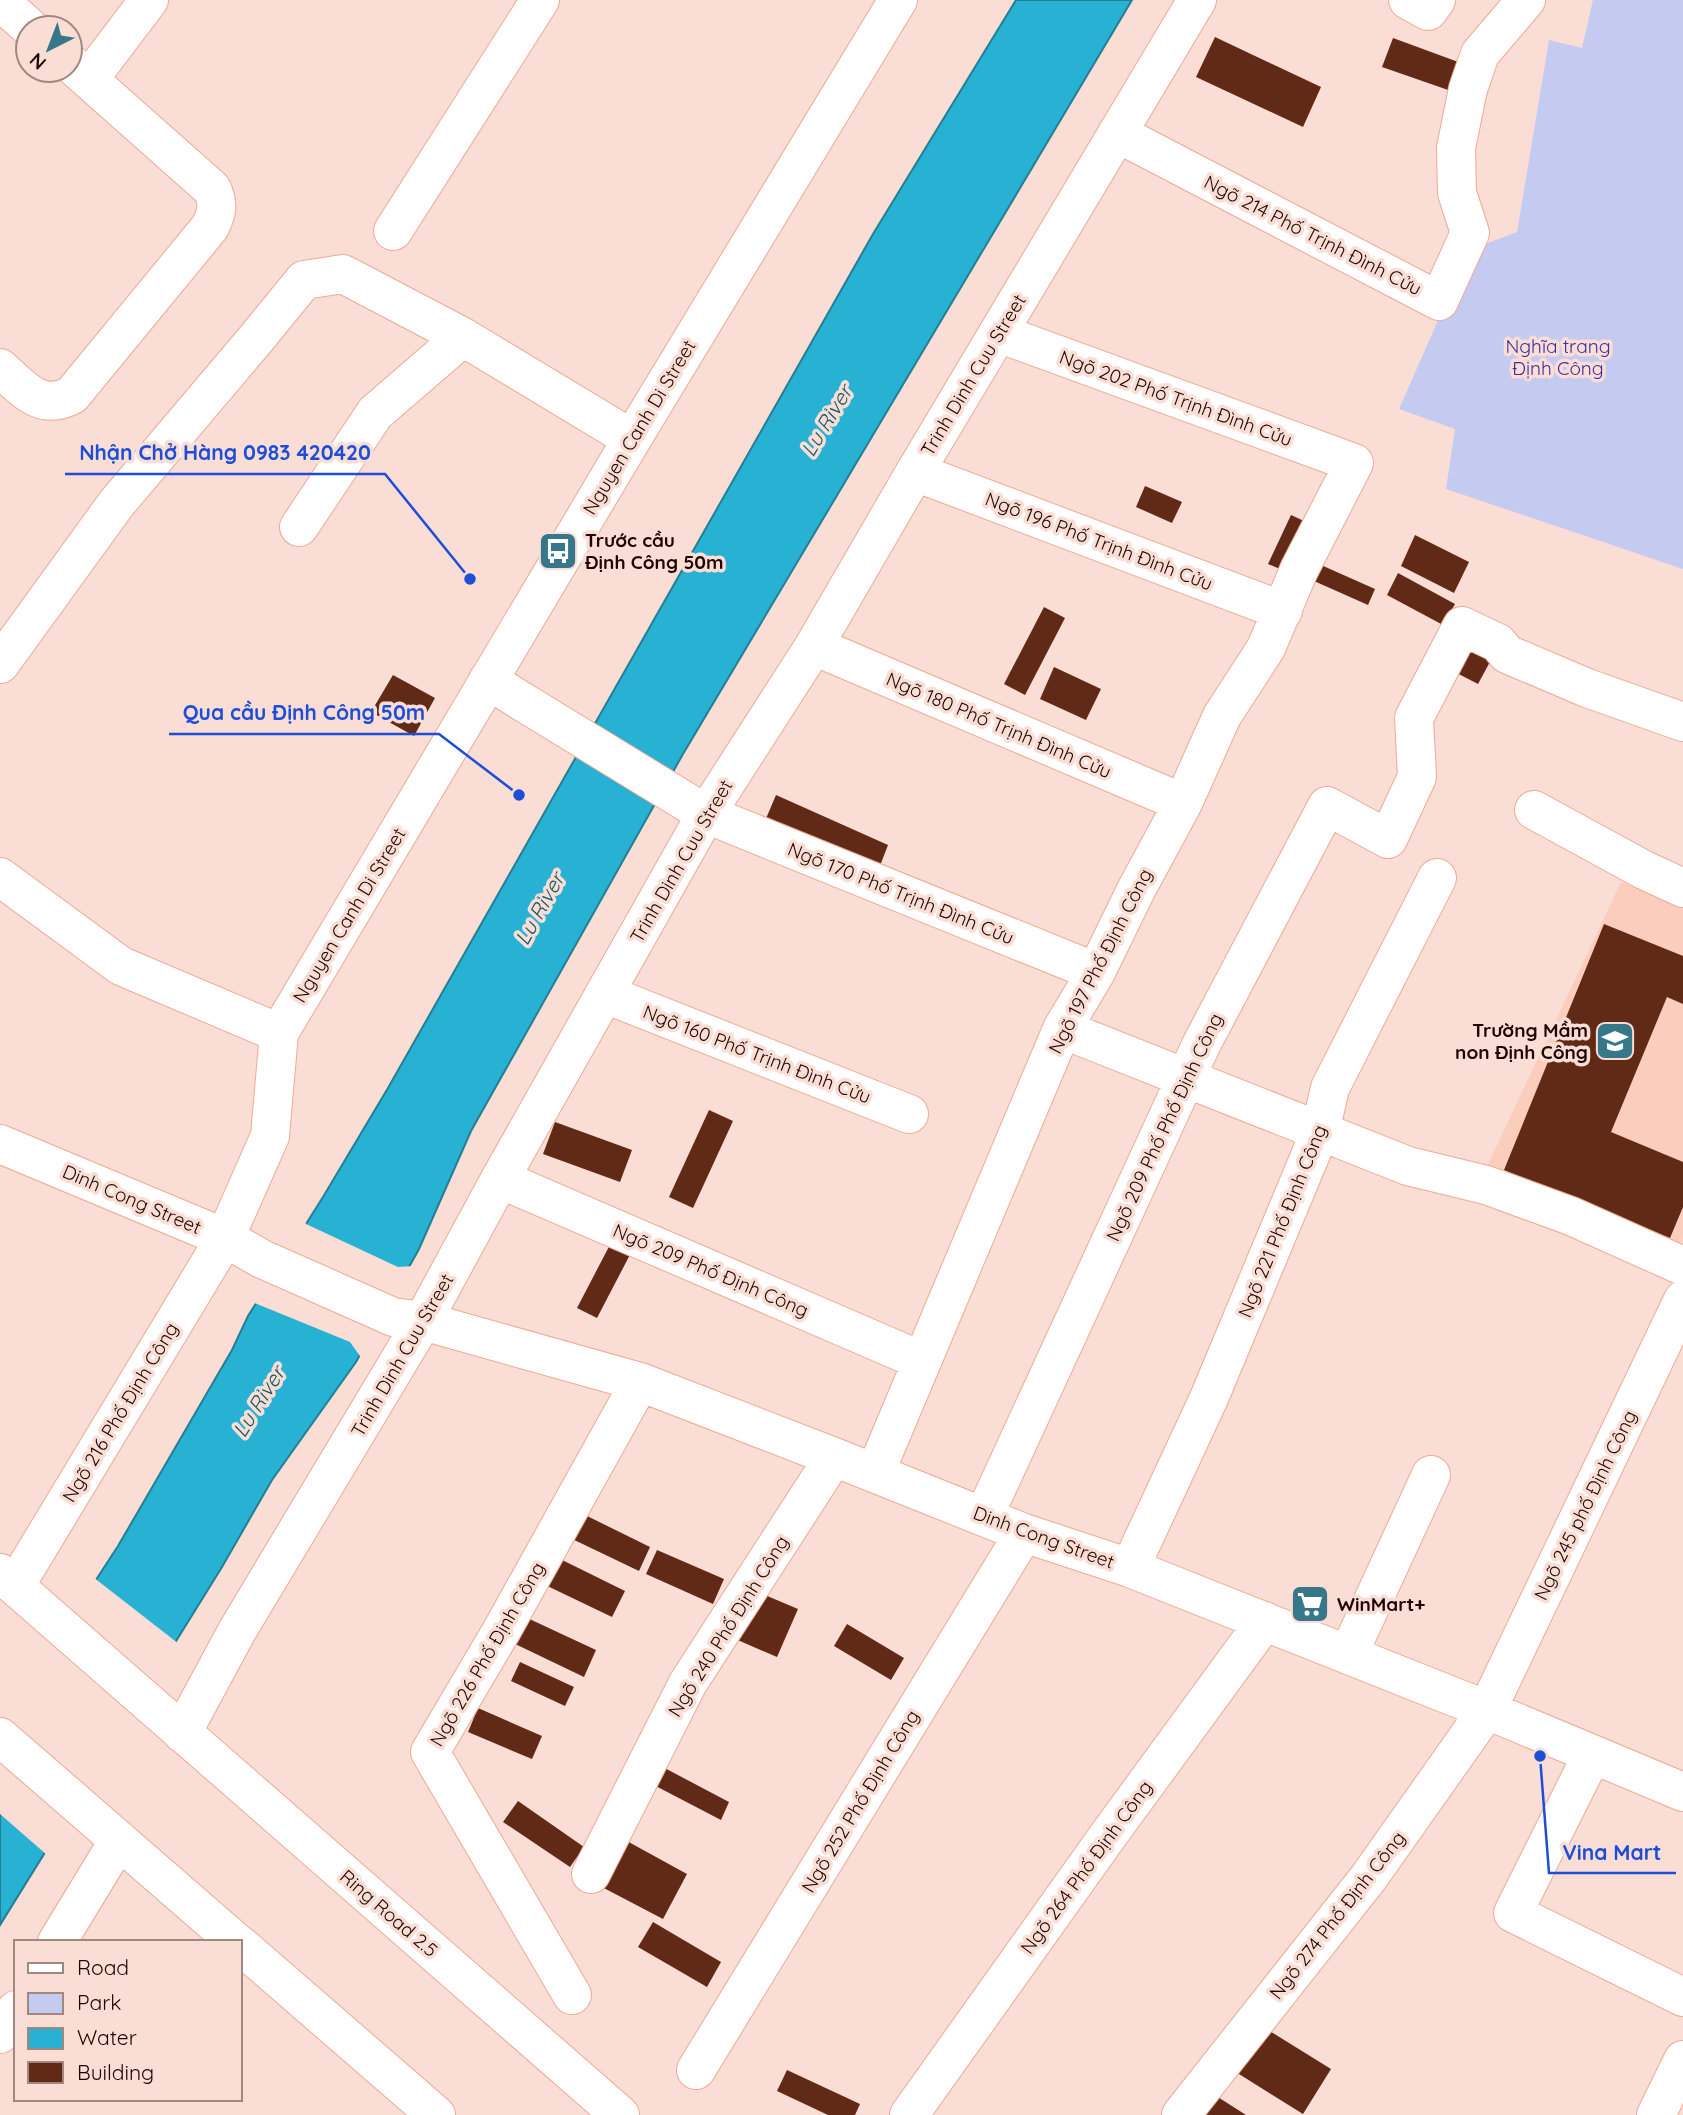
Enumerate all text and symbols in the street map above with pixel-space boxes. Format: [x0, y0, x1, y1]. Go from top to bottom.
north arrow [14, 14, 84, 84]
text: N [24, 48, 51, 75]
street label: Ngõ 214 Phố Trịnh Đình Cửu [1200, 170, 1426, 300]
street label: Trinh Dinh Cuu Street [915, 290, 1031, 460]
park label: Nghĩa trang Định Công [1505, 334, 1611, 380]
street label: Nguyen Canh Di Street [577, 335, 701, 519]
street label: Ngõ 202 Phố Trịnh Đình Cửu [1056, 345, 1296, 451]
water label: Lu River [795, 378, 859, 461]
callout: Nhận Chở Hàng 0983 420420 [65, 432, 385, 474]
text: Nhận Chở Hàng 0983 420420 [79, 439, 371, 465]
street label: Ngõ 196 Phố Trịnh Đình Cửu [982, 487, 1216, 595]
place label: Trước cầu Định Công 50m [584, 528, 724, 574]
bus stop icon: Trước cầu Định Công 50m [537, 530, 579, 572]
street label: Ngõ 180 Phố Trịnh Đình Cửu [883, 667, 1115, 783]
callout: Qua cầu Định Công 50m [169, 692, 439, 734]
text: Qua cầu Định Công 50m [183, 699, 425, 725]
street label: Trinh Dinh Cuu Street [624, 775, 738, 947]
street label: Nguyen Canh Di Street [287, 823, 411, 1007]
street label: Ngõ 170 Phố Trịnh Đình Cửu [784, 837, 1018, 949]
street label: Ngõ 197 Phố Định Công [1043, 864, 1157, 1058]
water label: Lu River [509, 865, 571, 949]
street label: Ngõ 160 Phố Trịnh Đình Cửu [640, 999, 874, 1109]
street label: Ngõ 209 Phố Phố Định Công [1101, 1009, 1227, 1245]
place label: Trường Mầm non Định Công [1455, 1018, 1588, 1064]
school or university icon: Trường Mầm non Định Công [1594, 1020, 1636, 1062]
street label: Ngõ 221 Phố Định Công [1232, 1121, 1332, 1321]
street label: Dinh Cong Street [59, 1159, 205, 1239]
street label: Ngõ 209 Phố Định Công [610, 1218, 812, 1322]
street label: Trinh Dinh Cuu Street [345, 1269, 459, 1441]
street label: Ngõ 216 Phố Định Công [57, 1318, 183, 1506]
water label: Lu River [226, 1359, 291, 1442]
street label: Ngõ 245 phố Định Công [1528, 1406, 1642, 1604]
street label: Dinh Cong Street [970, 1500, 1118, 1574]
street label: Ngõ 240 Phố Định Công [662, 1531, 794, 1721]
street label: Ngõ 226 Phố Định Công [424, 1557, 550, 1751]
supermarket icon: WinMart+ [1289, 1583, 1331, 1625]
place label: WinMart+ [1337, 1592, 1425, 1616]
street label: Ngõ 252 Phố Định Công [796, 1705, 924, 1897]
street label: Ngõ 264 Phố Định Công [1015, 1775, 1157, 1959]
street label: Ngõ 274 Phố Định Công [1264, 1826, 1410, 2004]
callout: Vina Mart [1549, 1831, 1676, 1873]
text: Vina Mart [1563, 1839, 1661, 1865]
street label: Ring Road 2.5 [335, 1864, 443, 1962]
legend [14, 1940, 242, 2101]
text: Road [77, 1954, 129, 1980]
text: Park [77, 1989, 121, 2015]
text: Water [77, 2024, 137, 2050]
text: Building [77, 2059, 154, 2085]

